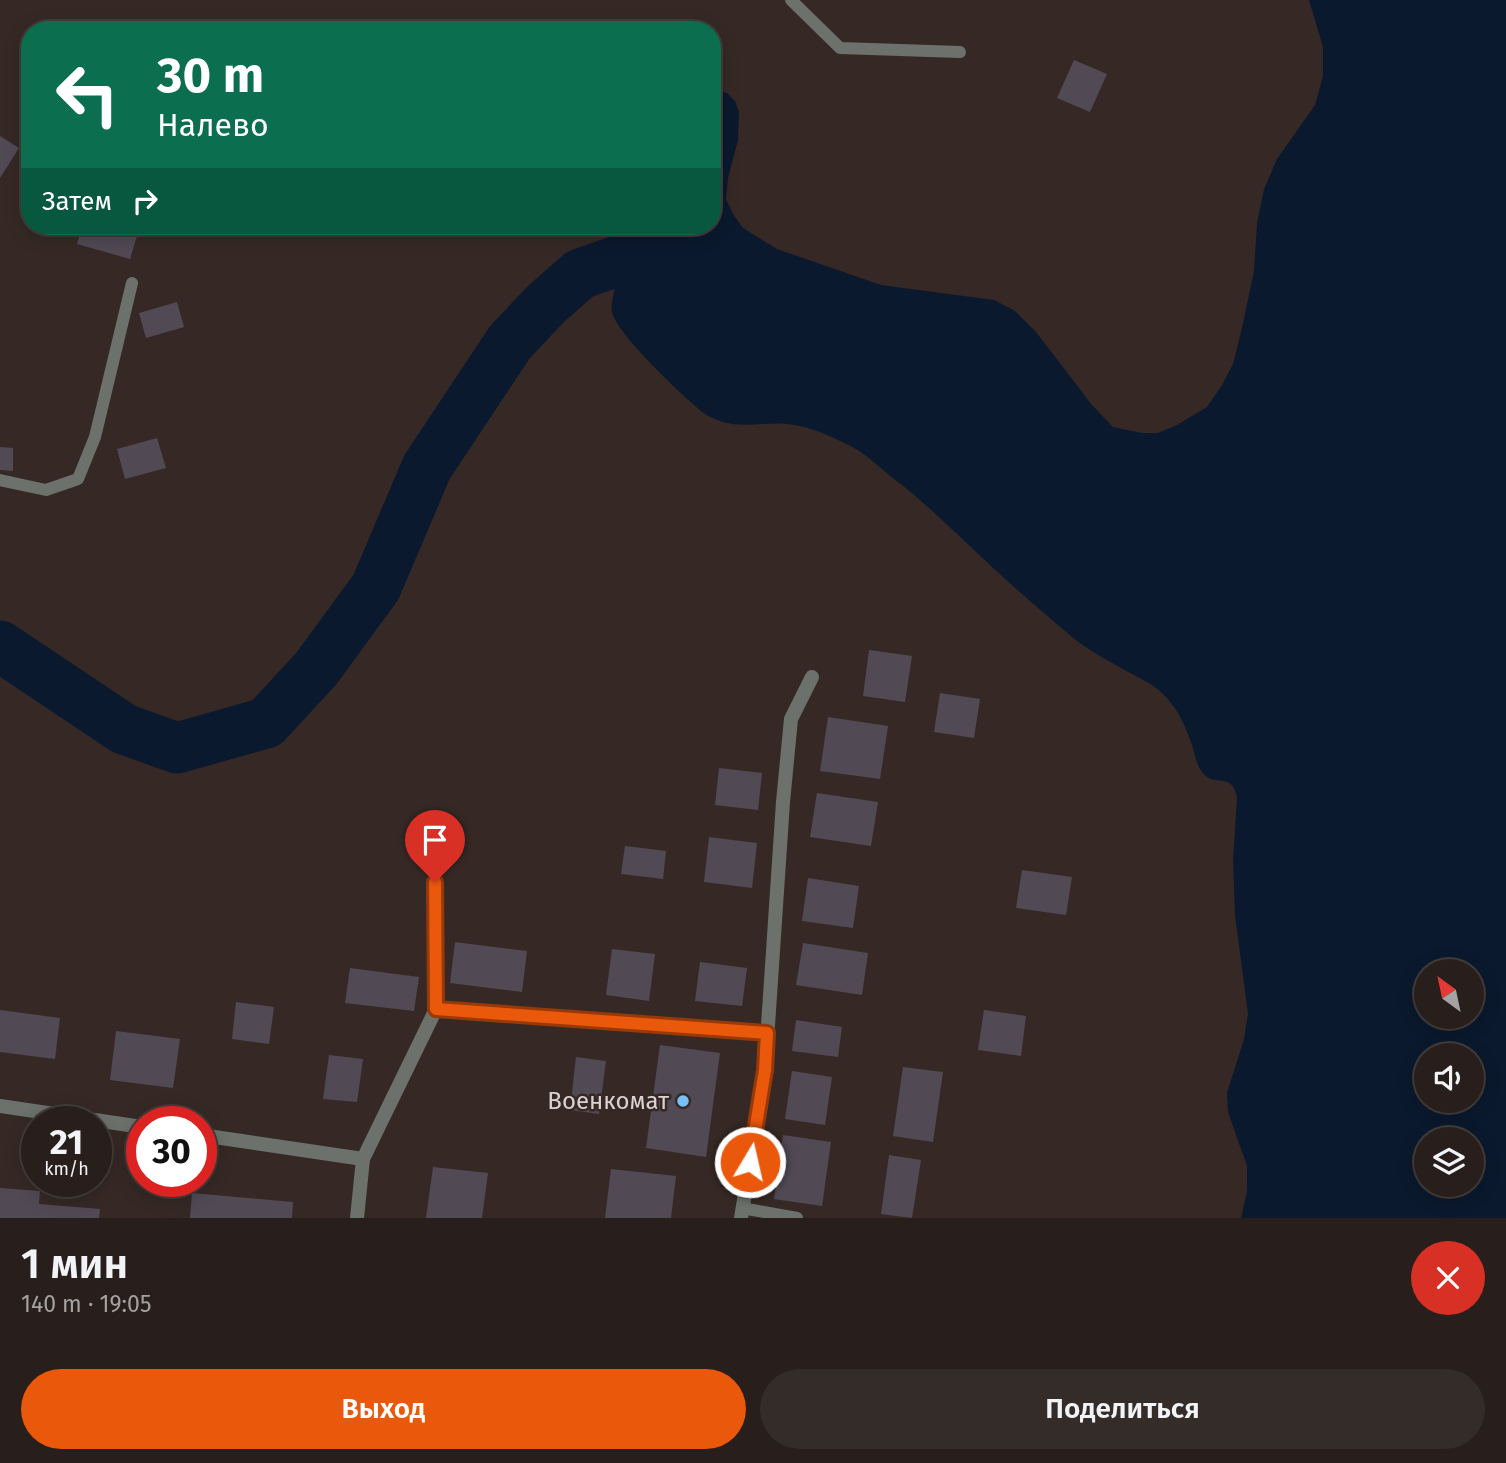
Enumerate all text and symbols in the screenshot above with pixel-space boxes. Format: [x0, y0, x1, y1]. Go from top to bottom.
text: 30 m [157, 46, 264, 105]
icon: left [42, 49, 133, 140]
text: Налево [157, 106, 269, 144]
icon: right [126, 182, 164, 220]
text: Затем [42, 186, 112, 217]
pin [405, 810, 465, 882]
icon: arrive [416, 821, 454, 859]
north arrow [1414, 959, 1484, 1029]
map controls [1414, 959, 1484, 1197]
button: sound [1414, 1043, 1484, 1113]
place label: Военкомат [547, 1087, 669, 1115]
marker: Военкомат [675, 1093, 691, 1109]
speed limit sign: 30 [126, 1106, 217, 1197]
text: 21 [50, 1121, 83, 1163]
position arrow [713, 1125, 787, 1199]
button: layers [1414, 1127, 1484, 1197]
text: km/h [44, 1158, 89, 1180]
text: 1 мин [21, 1239, 128, 1289]
button: close [1411, 1241, 1485, 1315]
text: 140 m · 19:05 [21, 1290, 151, 1318]
button: Выход [21, 1369, 746, 1449]
button: Поделиться [760, 1369, 1485, 1449]

